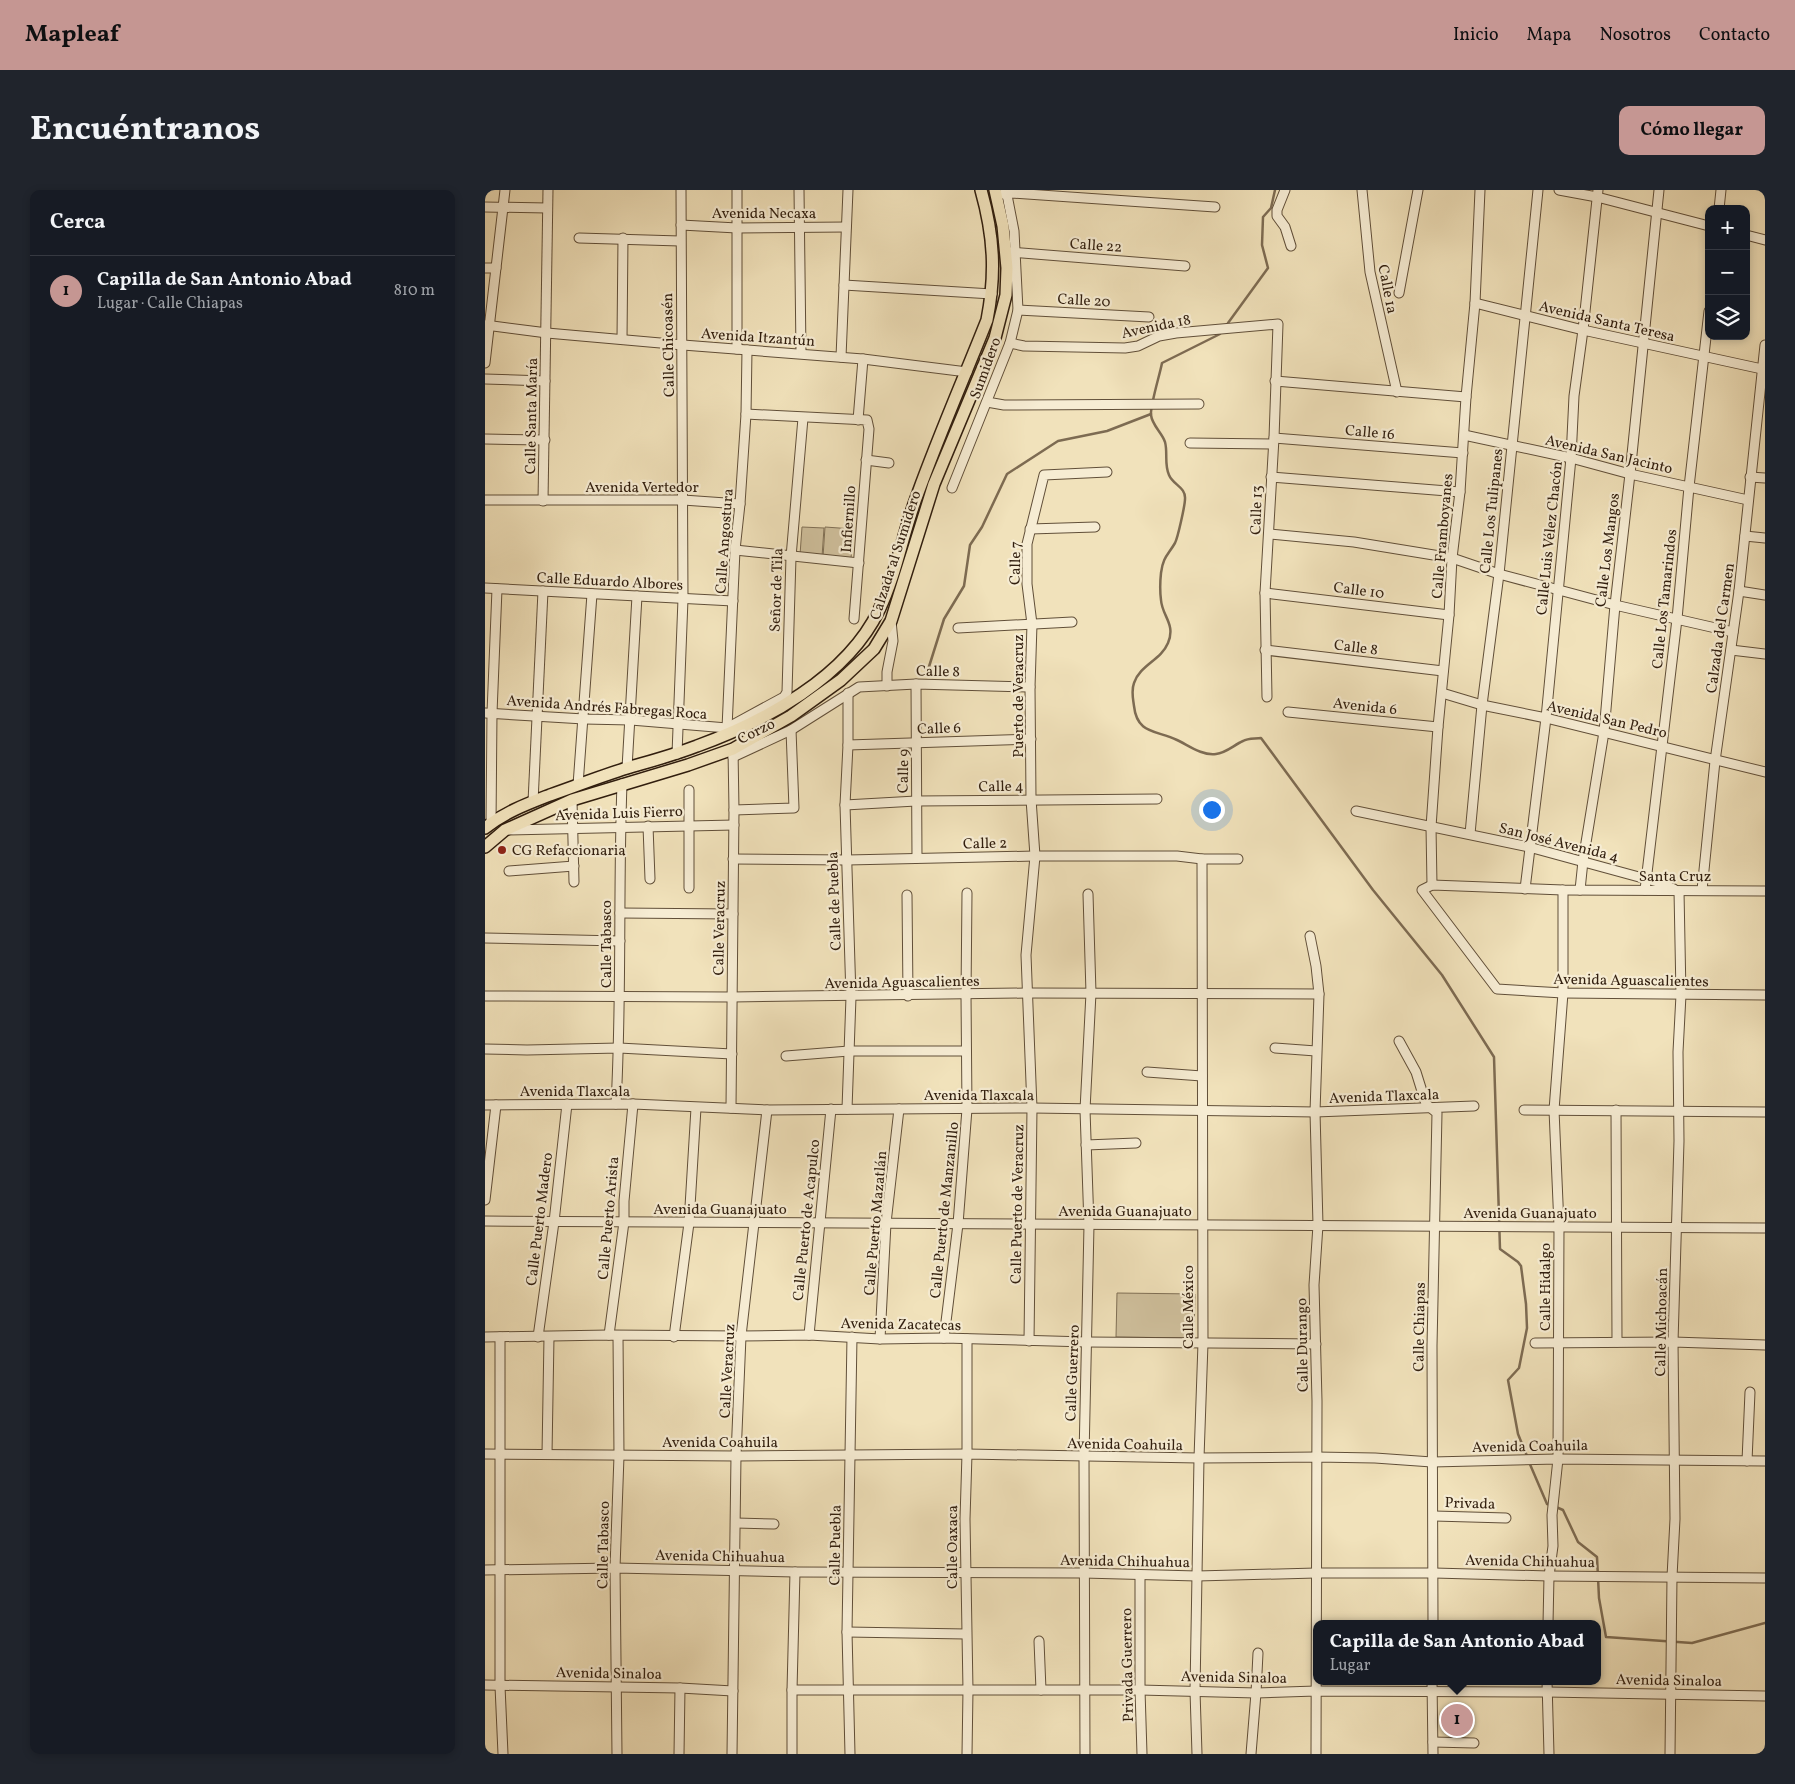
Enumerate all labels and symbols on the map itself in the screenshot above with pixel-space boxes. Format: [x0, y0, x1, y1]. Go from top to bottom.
street label: Avenida Necaxa [712, 204, 816, 225]
street label: Calle 22 [1069, 234, 1123, 259]
street label: Calle 1a [1371, 263, 1402, 316]
street label: Calle 20 [1057, 290, 1111, 313]
street label: Calle Chicoasén [658, 293, 681, 397]
street label: Avenida Santa Teresa [1537, 297, 1677, 348]
street label: Avenida 18 [1120, 310, 1193, 345]
street label: Avenida Itzantún [700, 324, 816, 353]
street label: Sumidero [966, 335, 1007, 402]
street label: Calle Santa María [521, 358, 544, 474]
street label: Calle 16 [1344, 421, 1396, 446]
street label: Avenida San Jacinto [1543, 431, 1675, 480]
street label: Calle Los Tulipanes [1475, 448, 1510, 575]
street label: Calle Luis Vélez Chacón [1532, 460, 1569, 616]
street label: Calle Framboyanes [1428, 473, 1459, 600]
street label: Avenida Vertedor [585, 478, 699, 499]
street label: Infiernillo [837, 485, 862, 554]
street label: Calle 13 [1246, 485, 1269, 535]
street label: Calle Angostura [711, 488, 740, 594]
street label: Calzada al Sumidero [866, 488, 927, 623]
street label: Calle Los Mangos [1591, 492, 1626, 608]
street label: Calle Los Tamarindos [1648, 528, 1683, 670]
street label: Calle 7 [1006, 541, 1027, 585]
street label: Señor de Tila [766, 548, 789, 633]
street label: Calzada del Carmen [1702, 562, 1741, 695]
street label: Calle Eduardo Albores [536, 568, 684, 597]
street label: Calle 10 [1332, 578, 1385, 605]
street label: Puerto de Veracruz [1009, 634, 1030, 758]
street label: Calle 8 [1333, 635, 1379, 662]
street label: Calle 8 [916, 662, 960, 683]
street label: Avenida Andrés Fabregas Roca [506, 691, 708, 726]
street label: Avenida 6 [1332, 694, 1398, 721]
street label: Avenida San Pedro [1544, 696, 1669, 745]
street label: Corzo [734, 714, 779, 750]
street label: Calle 6 [917, 718, 961, 741]
street label: Calle 9 [894, 749, 915, 793]
street label: Calle 4 [978, 777, 1024, 798]
your location [1199, 797, 1225, 823]
street label: Avenida Luis Fierro [555, 802, 683, 827]
street label: San José Avenida 4 [1496, 818, 1621, 869]
street label: Calle 2 [963, 834, 1007, 855]
place label: CG Refaccionaria [512, 841, 626, 862]
marker: CG Refaccionaria [496, 844, 508, 856]
street label: Calle de Puebla [823, 851, 848, 951]
street label: Santa Cruz [1639, 867, 1711, 888]
street label: Calle Veracruz [709, 881, 732, 975]
street label: Calle Tabasco [597, 900, 618, 988]
street label: Avenida Aguascalientes [1553, 970, 1709, 993]
street label: Avenida Aguascalientes [824, 972, 980, 995]
street label: Avenida Tlaxcala [520, 1082, 630, 1103]
street label: Avenida Tlaxcala [1329, 1085, 1440, 1110]
street label: Avenida Tlaxcala [924, 1086, 1034, 1107]
street label: Calle Puerto de Manzanillo [926, 1121, 965, 1299]
street label: Calle Puerto de Veracruz [1007, 1124, 1030, 1284]
street label: Calle Puerto de Acapulco [789, 1138, 826, 1302]
street label: Calle Puerto Mazatlán [860, 1150, 893, 1296]
street label: Calle Puerto Madero [522, 1151, 559, 1287]
street label: Calle Puerto Arista [594, 1156, 625, 1281]
street label: Avenida Guanajuato [653, 1200, 787, 1221]
street label: Avenida Guanajuato [1058, 1202, 1192, 1223]
street label: Avenida Guanajuato [1463, 1204, 1597, 1225]
street label: Calle Hidalgo [1536, 1243, 1557, 1331]
street label: Calle México [1179, 1265, 1200, 1349]
street label: Calle Michoacán [1651, 1267, 1674, 1377]
street label: Calle Chiapas [1409, 1282, 1432, 1372]
street label: Calle Durango [1292, 1298, 1315, 1392]
street label: Avenida Zacatecas [840, 1314, 961, 1337]
street label: Calle Veracruz [716, 1323, 741, 1419]
street label: Calle Guerrero [1061, 1324, 1086, 1422]
street label: Avenida Coahuila [662, 1433, 778, 1454]
street label: Avenida Coahuila [1067, 1434, 1183, 1457]
street label: Avenida Coahuila [1472, 1436, 1588, 1459]
street label: Privada [1444, 1493, 1496, 1516]
street label: Calle Tabasco [593, 1501, 616, 1589]
street label: Calle Puebla [825, 1505, 848, 1586]
street label: Calle Oaxaca [943, 1505, 964, 1589]
street label: Avenida Chihuahua [655, 1546, 785, 1569]
street label: Avenida Chihuahua [1060, 1551, 1190, 1574]
street label: Avenida Chihuahua [1465, 1551, 1595, 1574]
street label: Privada Guerrero [1117, 1608, 1140, 1722]
street label: Avenida Sinaloa [556, 1663, 662, 1686]
street label: Avenida Sinaloa [1181, 1667, 1287, 1690]
street label: Avenida Sinaloa [1616, 1670, 1722, 1693]
pin: 1 [1441, 1701, 1473, 1739]

